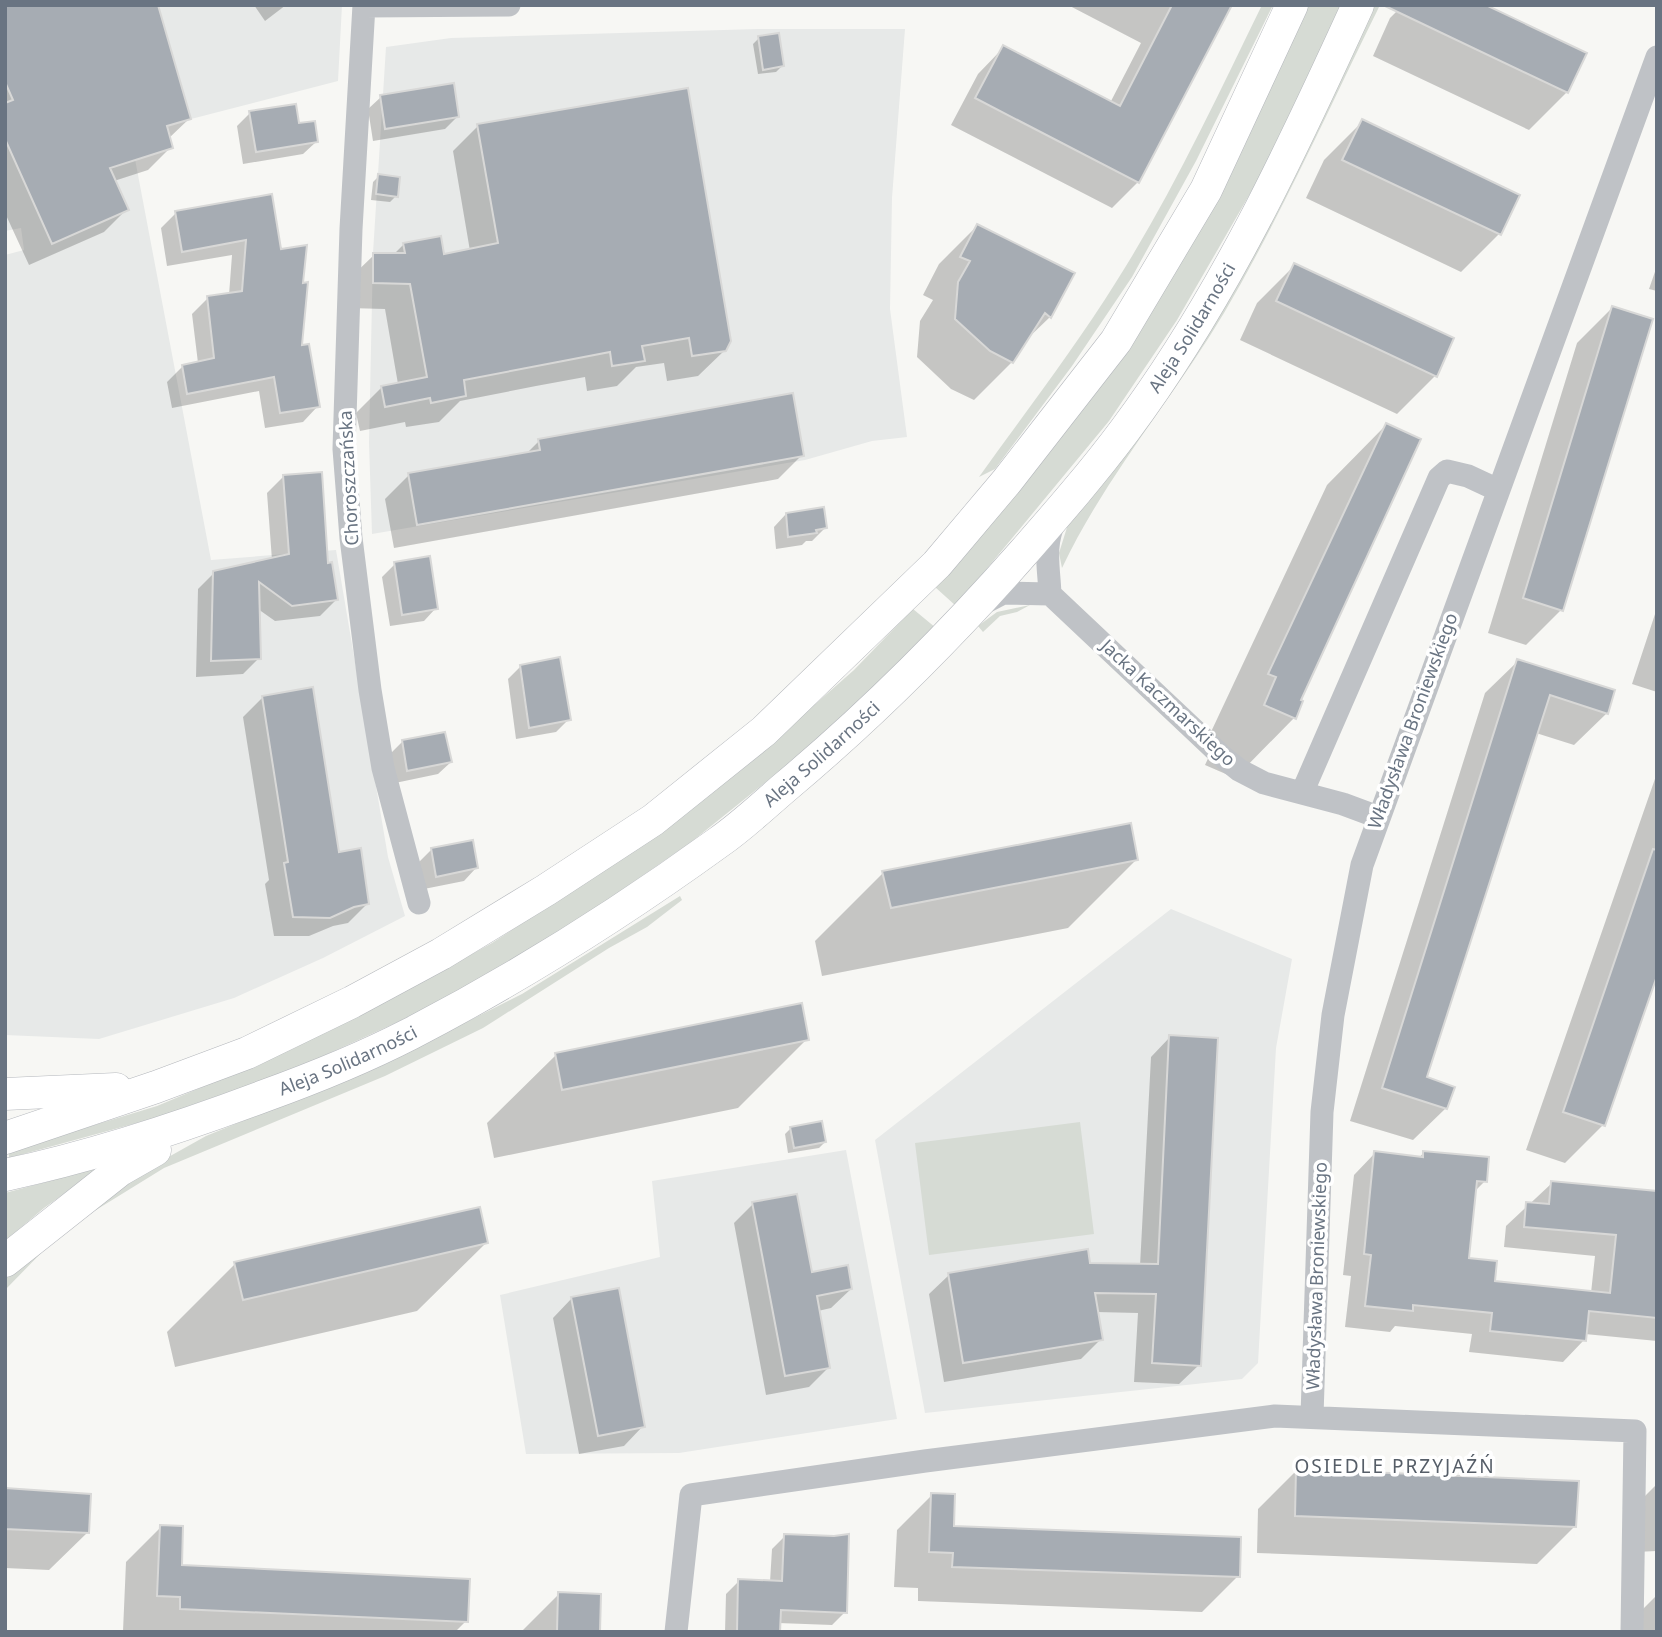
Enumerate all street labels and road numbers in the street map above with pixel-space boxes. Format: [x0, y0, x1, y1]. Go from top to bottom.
street label: Aleja Solidarności [1142, 258, 1240, 397]
street label: Choroszczańska [332, 410, 364, 546]
street label: Władysława Broniewskiego [1362, 609, 1462, 832]
street label: Jacka Kaczmarskiego [1095, 632, 1241, 771]
street label: Aleja Solidarności [758, 695, 885, 812]
street label: Aleja Solidarności [275, 1019, 421, 1101]
street label: Władysława Broniewskiego [1300, 1161, 1332, 1391]

